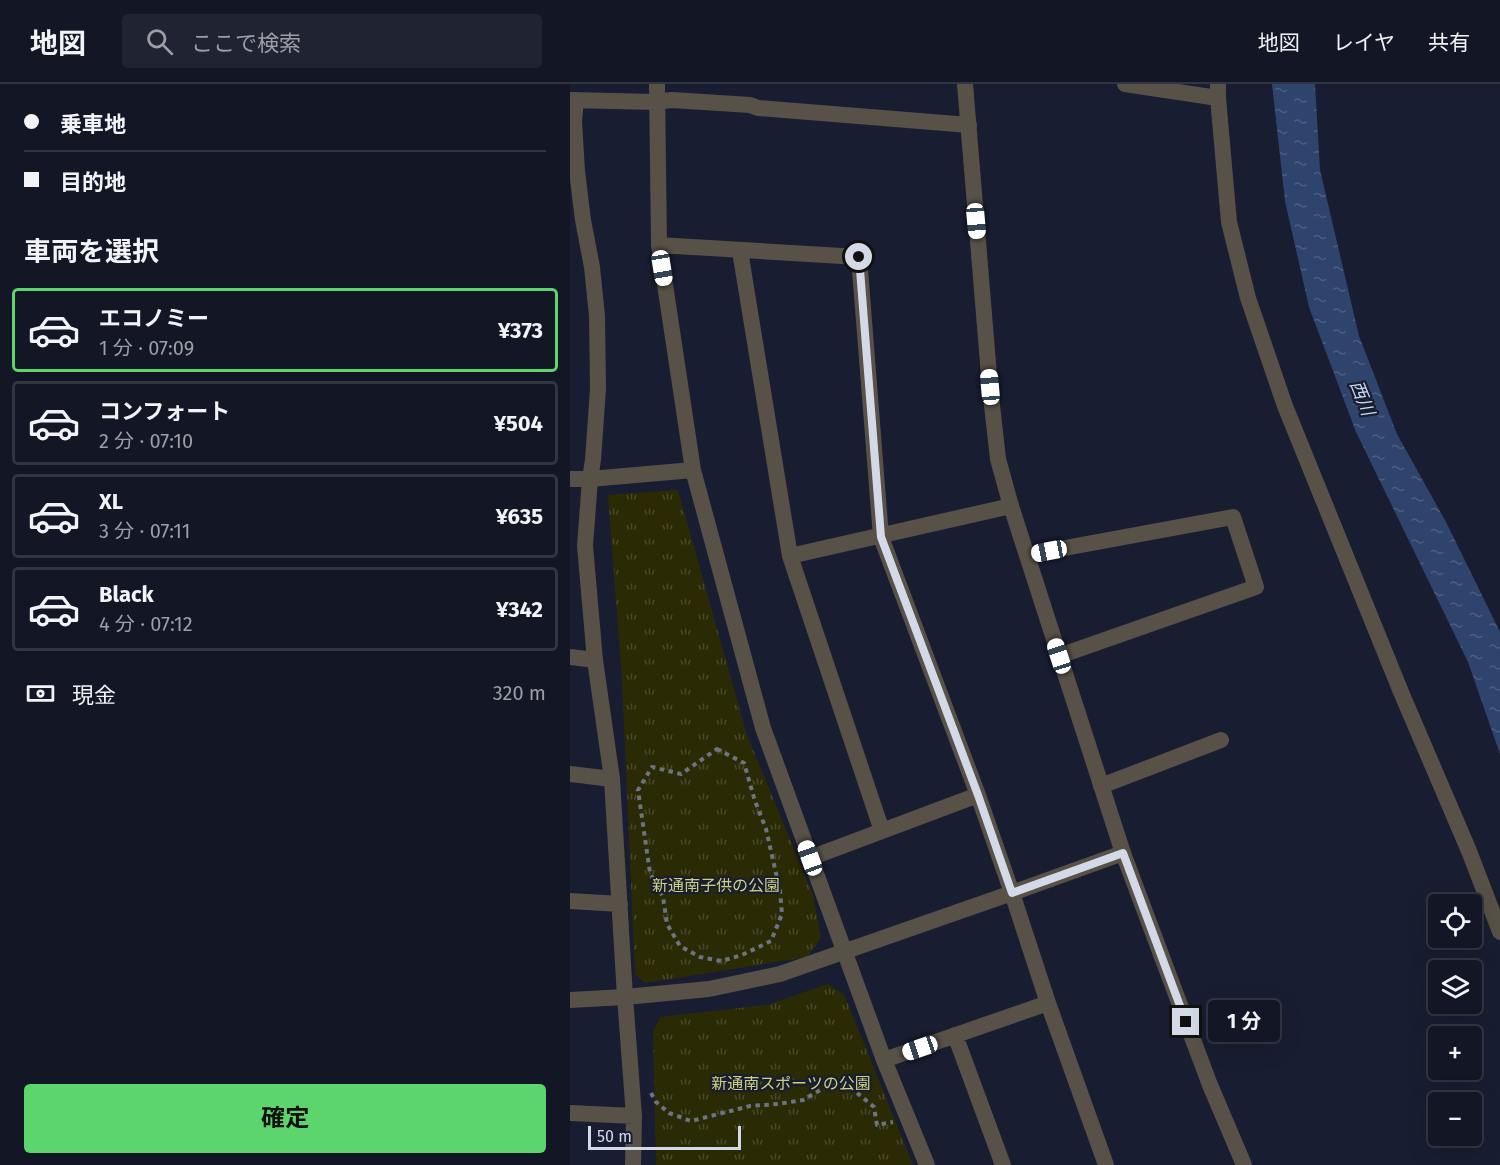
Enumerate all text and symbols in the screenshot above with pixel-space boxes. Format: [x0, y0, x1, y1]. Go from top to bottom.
search box [122, 14, 542, 68]
icon: search [143, 25, 176, 58]
text: 地図 [30, 27, 86, 60]
text: ここで検索 [191, 30, 301, 57]
text: 地図 [1258, 30, 1300, 56]
text: レイヤ [1333, 30, 1395, 56]
text: 共有 [1428, 30, 1470, 56]
text: 乗車地 [60, 111, 126, 138]
text: 目的地 [60, 169, 126, 196]
car [965, 202, 987, 240]
text: 車両を選択 [24, 236, 159, 268]
route start [845, 243, 872, 270]
car [650, 249, 674, 287]
icon: car [27, 303, 81, 357]
text: エコノミー [99, 305, 209, 332]
text: ¥373 [498, 317, 543, 344]
text: 1 分 · 07:09 [99, 336, 194, 360]
car [979, 368, 1001, 406]
water label: 西川 [1345, 377, 1380, 421]
icon: car [27, 396, 81, 450]
text: コンフォート [99, 398, 230, 425]
text: ¥504 [494, 410, 543, 437]
text: 2 分 · 07:10 [99, 429, 193, 453]
text: XL [99, 488, 123, 515]
icon: car [27, 489, 81, 543]
text: ¥635 [496, 503, 543, 530]
text: 3 分 · 07:11 [99, 519, 190, 543]
car [1030, 539, 1068, 563]
text: Black [99, 581, 154, 608]
icon: car [27, 582, 81, 636]
text: ¥342 [496, 596, 543, 623]
text: 4 分 · 07:12 [99, 612, 193, 636]
car [1045, 636, 1073, 676]
icon: cash [24, 677, 57, 710]
text: 320 m [493, 681, 546, 705]
text: 現金 [72, 682, 116, 709]
car [795, 838, 825, 878]
park label: 新通南子供の公園 [652, 876, 780, 895]
map controls [1428, 894, 1482, 1146]
button: locate [1428, 894, 1482, 948]
button: layers [1428, 960, 1482, 1014]
callout: 1 分 [1207, 1001, 1279, 1043]
route end [1172, 1008, 1199, 1035]
text: 1 分 [1227, 1009, 1261, 1033]
button: + [1428, 1026, 1482, 1080]
car [900, 1034, 940, 1062]
park label: 新通南スポーツの公園 [711, 1074, 871, 1093]
button: 確定 [24, 1084, 546, 1153]
button: − [1428, 1092, 1482, 1146]
scale bar [588, 1123, 741, 1150]
text: 50 m [597, 1127, 632, 1146]

